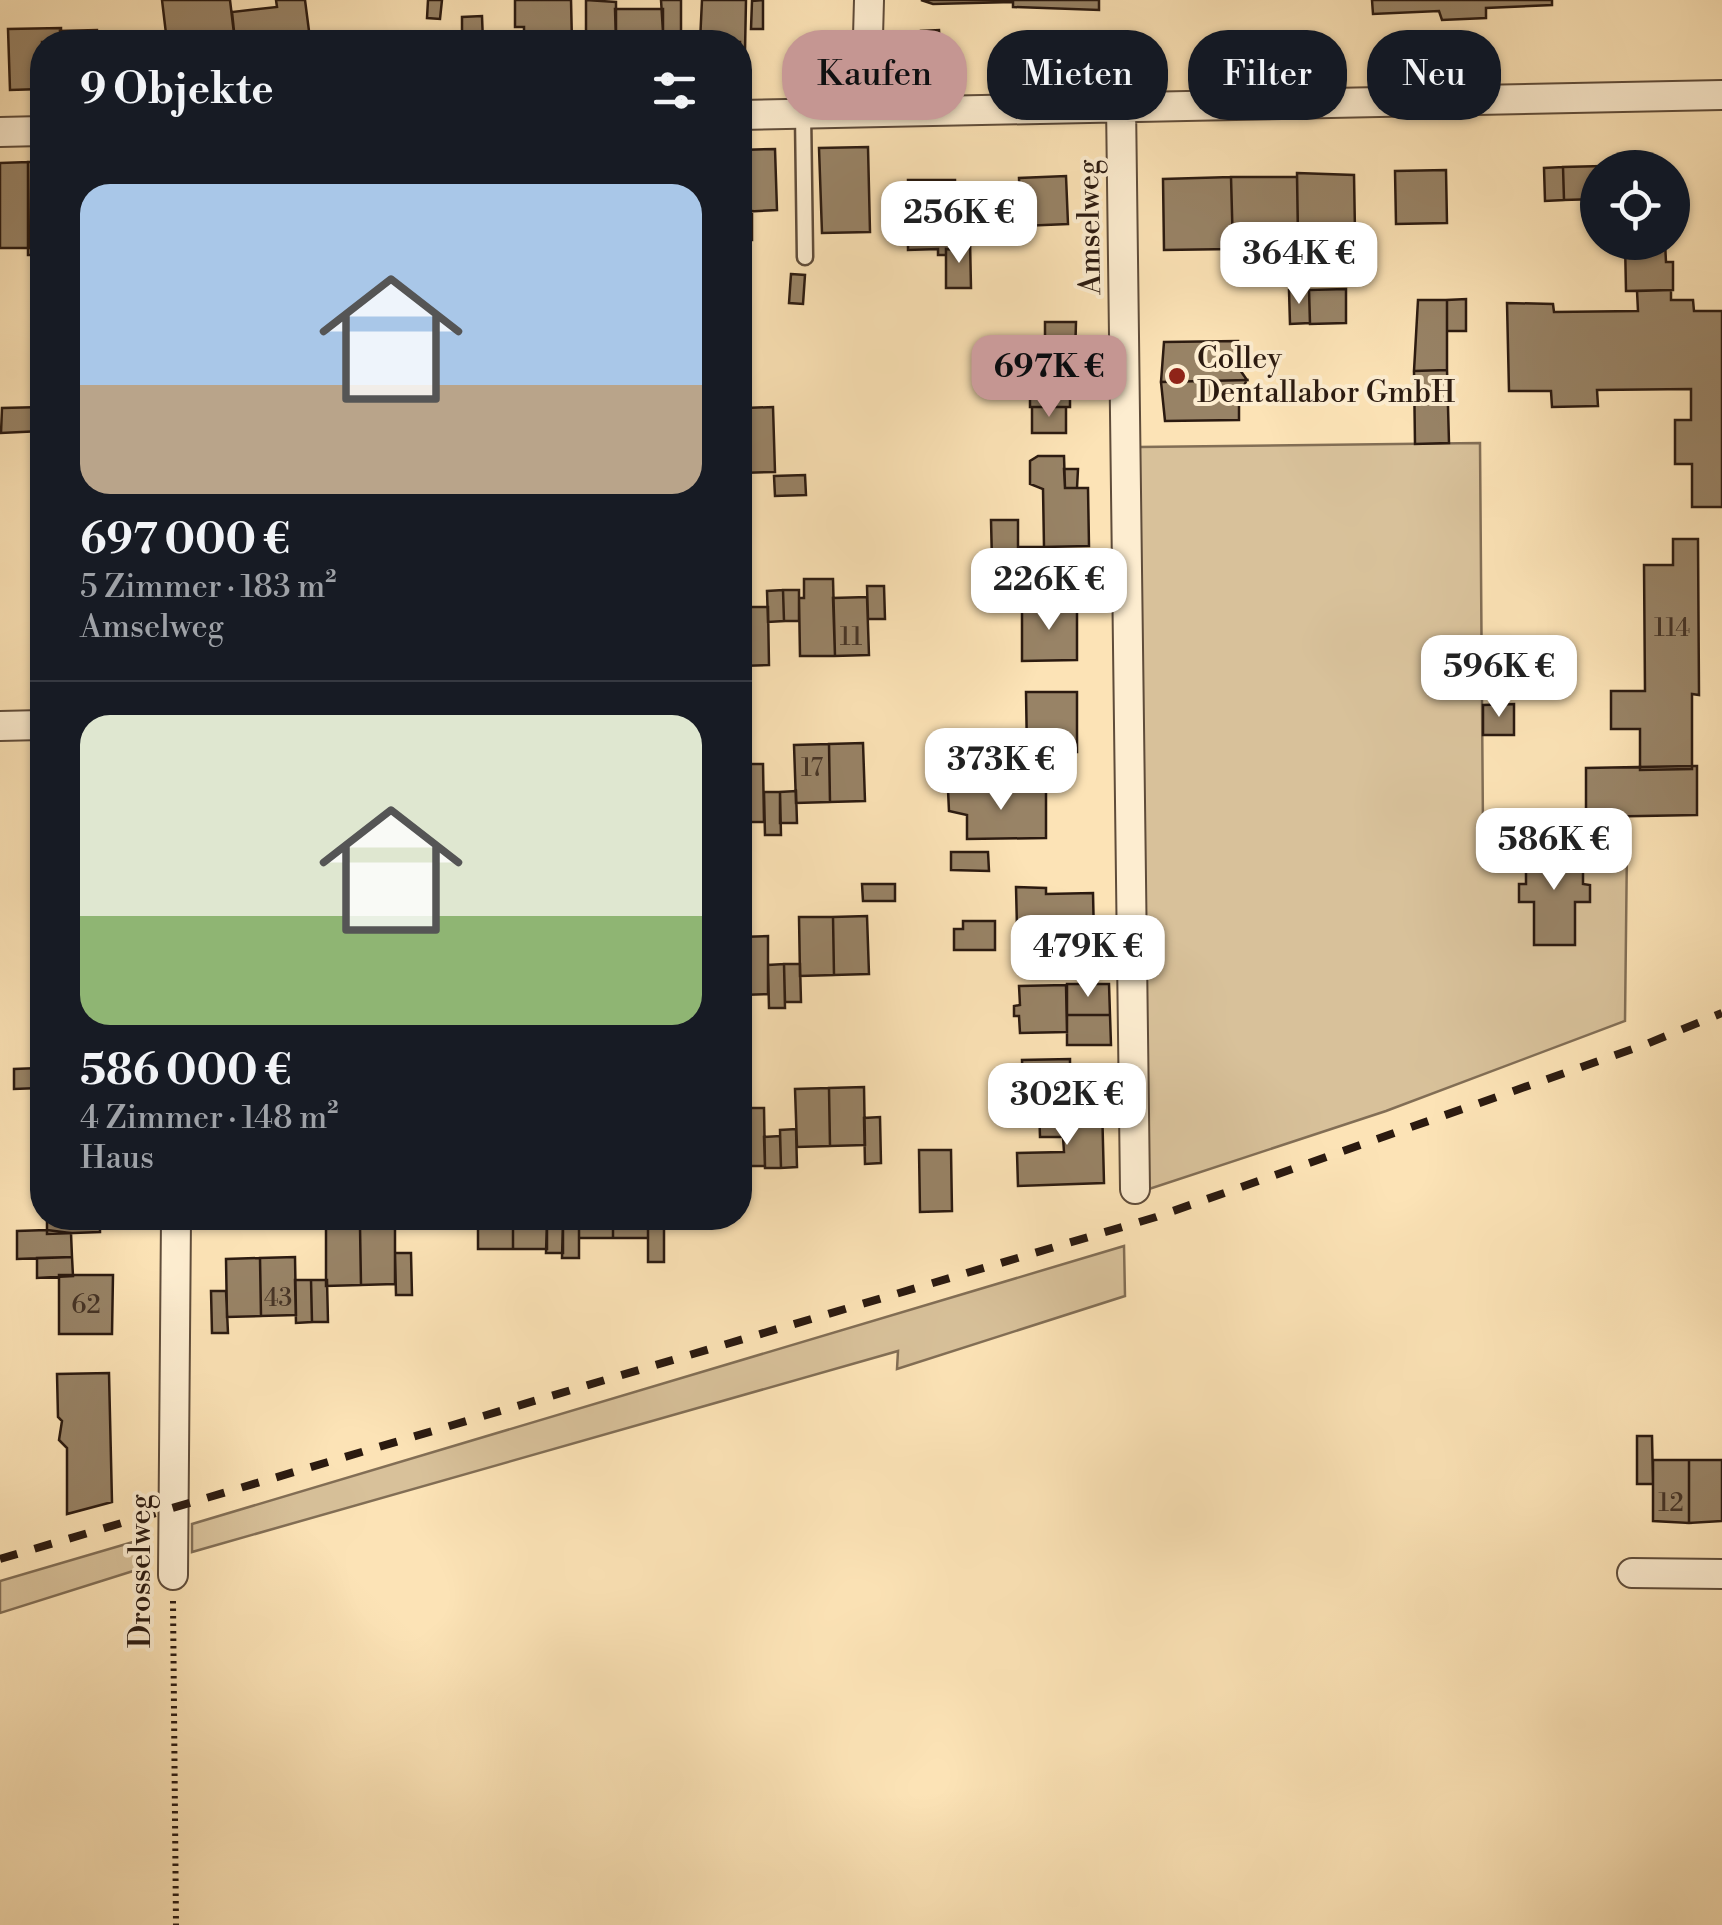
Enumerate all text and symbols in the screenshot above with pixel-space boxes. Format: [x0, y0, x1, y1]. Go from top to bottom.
chip: Kaufen [782, 30, 967, 120]
chip: Mieten [987, 30, 1168, 120]
chip: Filter [1188, 30, 1347, 120]
chip: Neu [1367, 30, 1501, 120]
icon: filters [647, 63, 702, 118]
text: 9 Objekte [80, 64, 274, 117]
map controls [1580, 150, 1690, 260]
button: locate [1580, 150, 1690, 260]
street label: Amselweg [1070, 159, 1110, 296]
pin: 256K € [878, 181, 1040, 266]
text: 256K € [903, 193, 1015, 233]
pin: 364K € [1218, 222, 1380, 307]
text: 364K € [1242, 234, 1356, 274]
icon: home [301, 249, 481, 429]
pin: 697K € [968, 335, 1130, 420]
place label: Colley Dentallabor GmbH [1197, 340, 1455, 412]
text: 697K € [993, 347, 1105, 387]
marker: Colley Dentallabor GmbH [1166, 365, 1188, 387]
text: 697 000 € [80, 514, 290, 567]
pin: 226K € [968, 548, 1130, 633]
text: 226K € [993, 560, 1105, 600]
text: 5 Zimmer · 183 m² [80, 567, 336, 607]
text: Amselweg [80, 607, 224, 647]
house number: 114 [1654, 613, 1690, 644]
house number: 11 [840, 622, 862, 653]
pin: 596K € [1418, 635, 1580, 720]
text: 596K € [1443, 647, 1555, 687]
pin: 373K € [920, 728, 1082, 813]
text: 373K € [947, 740, 1055, 780]
house number: 17 [801, 753, 823, 784]
icon: home [301, 780, 481, 960]
pin: 586K € [1473, 808, 1635, 893]
text: 586K € [1498, 820, 1610, 860]
pin: 479K € [1007, 915, 1169, 1000]
text: 479K € [1033, 927, 1143, 967]
text: 586 000 € [80, 1045, 292, 1098]
pin: 302K € [986, 1063, 1148, 1148]
text: 302K € [1010, 1075, 1124, 1115]
text: 4 Zimmer · 148 m² [80, 1098, 339, 1138]
text: Haus [80, 1138, 154, 1178]
house number: 43 [264, 1283, 292, 1314]
house number: 62 [71, 1290, 101, 1321]
house number: 12 [1658, 1488, 1684, 1519]
street label: Drosselweg [122, 1493, 160, 1648]

